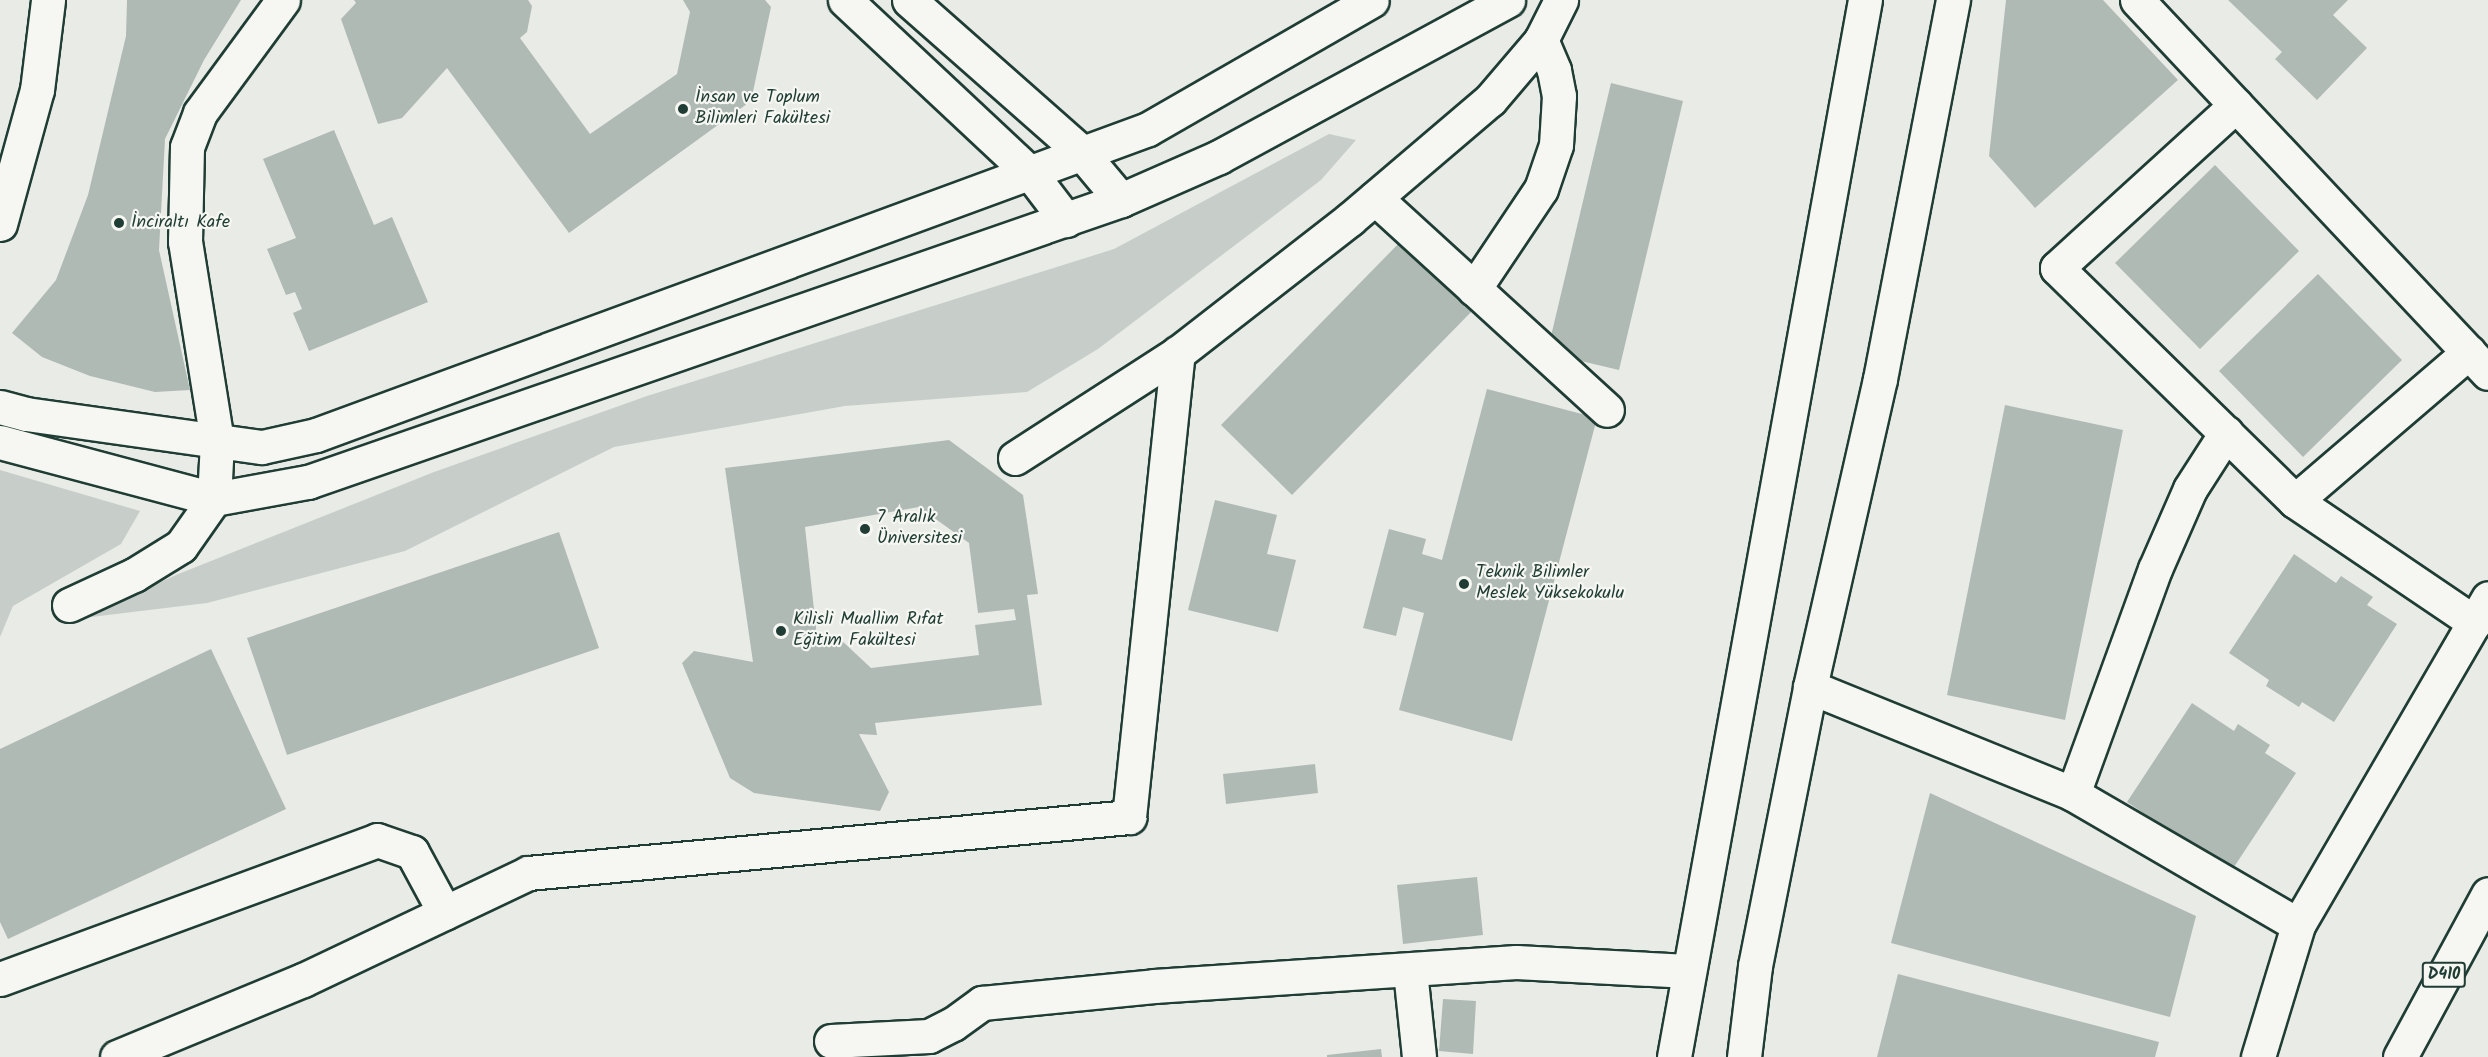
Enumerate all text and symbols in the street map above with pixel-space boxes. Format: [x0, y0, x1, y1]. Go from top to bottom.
place label: İnsan ve Toplum Bilimleri Fakültesi [695, 88, 830, 130]
marker: İnsan ve Toplum Bilimleri Fakültesi [676, 102, 690, 116]
place label: İnciraltı Kafe [131, 212, 230, 234]
marker: İnciraltı Kafe [112, 216, 126, 230]
place label: 7 Aralık Üniversitesi [877, 508, 962, 550]
marker: 7 Aralık Üniversitesi [858, 522, 872, 536]
place label: Teknik Bilimler Meslek Yüksekokulu [1476, 563, 1624, 606]
marker: Teknik Bilimler Meslek Yüksekokulu [1457, 577, 1471, 591]
place label: Kilisli Muallim Rıfat Eğitim Fakültesi [793, 610, 944, 652]
marker: Kilisli Muallim Rıfat Eğitim Fakültesi [774, 624, 788, 638]
road number: D410 [2422, 962, 2466, 988]

